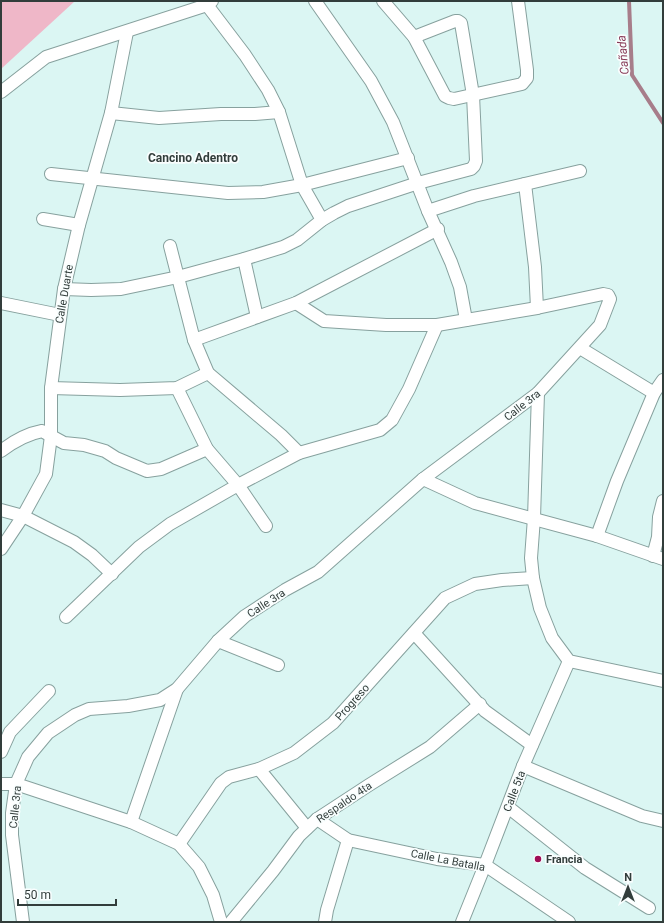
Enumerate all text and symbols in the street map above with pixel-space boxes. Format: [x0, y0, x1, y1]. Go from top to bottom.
water label: Cañada [614, 35, 632, 75]
district label: Cancino Adentro [148, 151, 238, 165]
street label: Calle Duarte [53, 263, 76, 325]
street label: Calle 3ra [501, 387, 543, 424]
street label: Calle 3ra [245, 586, 288, 621]
street label: Progreso [333, 681, 372, 723]
street label: Calle 5ta [501, 769, 528, 814]
street label: Respaldo 4ta [314, 779, 374, 826]
street label: Calle 3ra [7, 785, 24, 829]
street label: Calle La Batalla [410, 847, 486, 874]
place label: Francia [546, 853, 582, 866]
marker: Francia [533, 854, 543, 864]
north arrow [608, 867, 648, 907]
text: N [624, 871, 632, 884]
scale bar [18, 881, 116, 907]
text: 50 m [24, 888, 51, 902]

